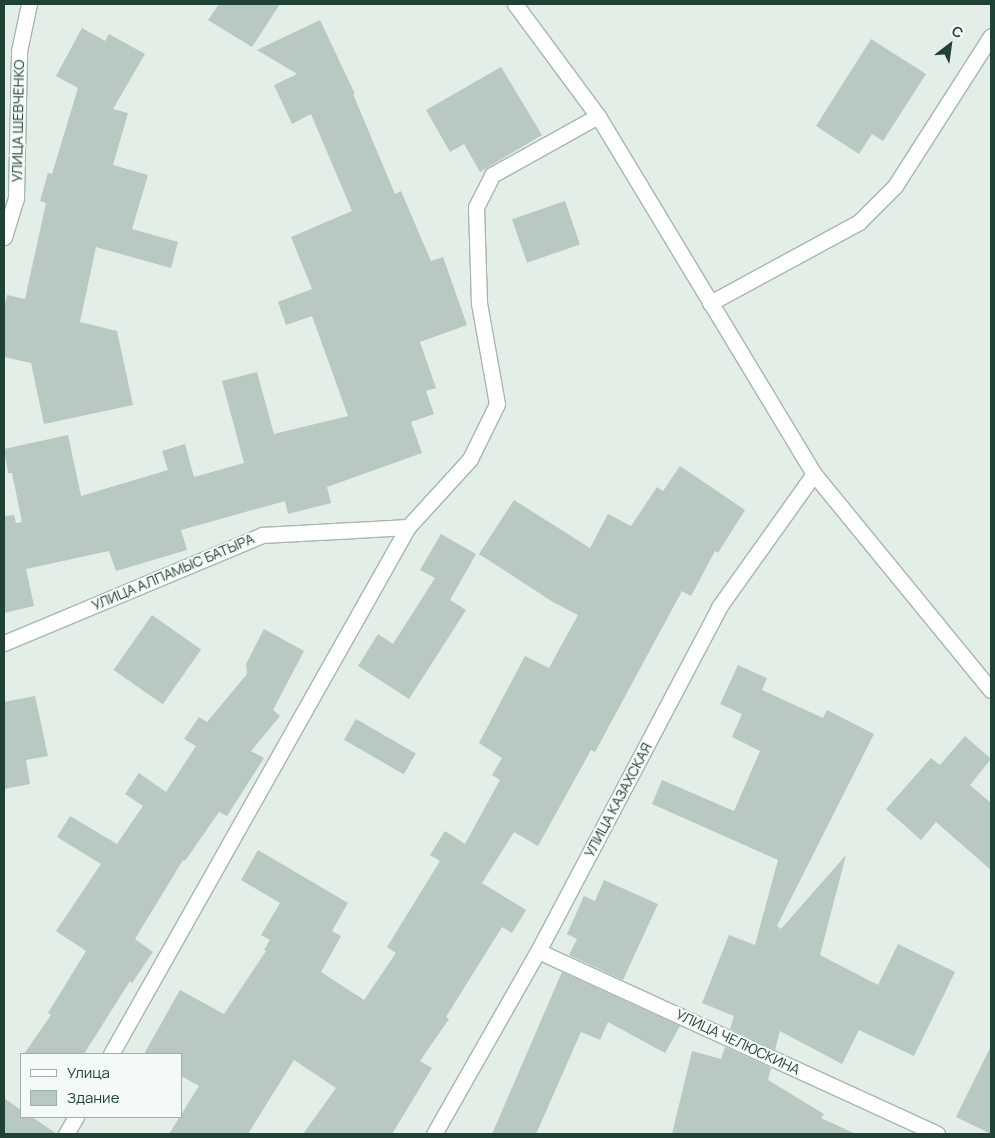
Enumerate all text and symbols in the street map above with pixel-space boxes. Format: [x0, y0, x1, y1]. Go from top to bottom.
north arrow [925, 20, 975, 70]
text: С [949, 21, 967, 42]
street label: УЛИЦА ШЕВЧЕНКО [9, 60, 27, 182]
street label: УЛИЦА АЛПАМЫС БАТЫРА [89, 530, 257, 614]
street label: УЛИЦА КАЗАХСКАЯ [581, 740, 655, 860]
street label: УЛИЦА ЧЕЛЮСКИНА [673, 1006, 803, 1078]
legend [20, 1053, 182, 1118]
text: Улица [67, 1062, 110, 1083]
text: Здание [67, 1087, 119, 1108]

